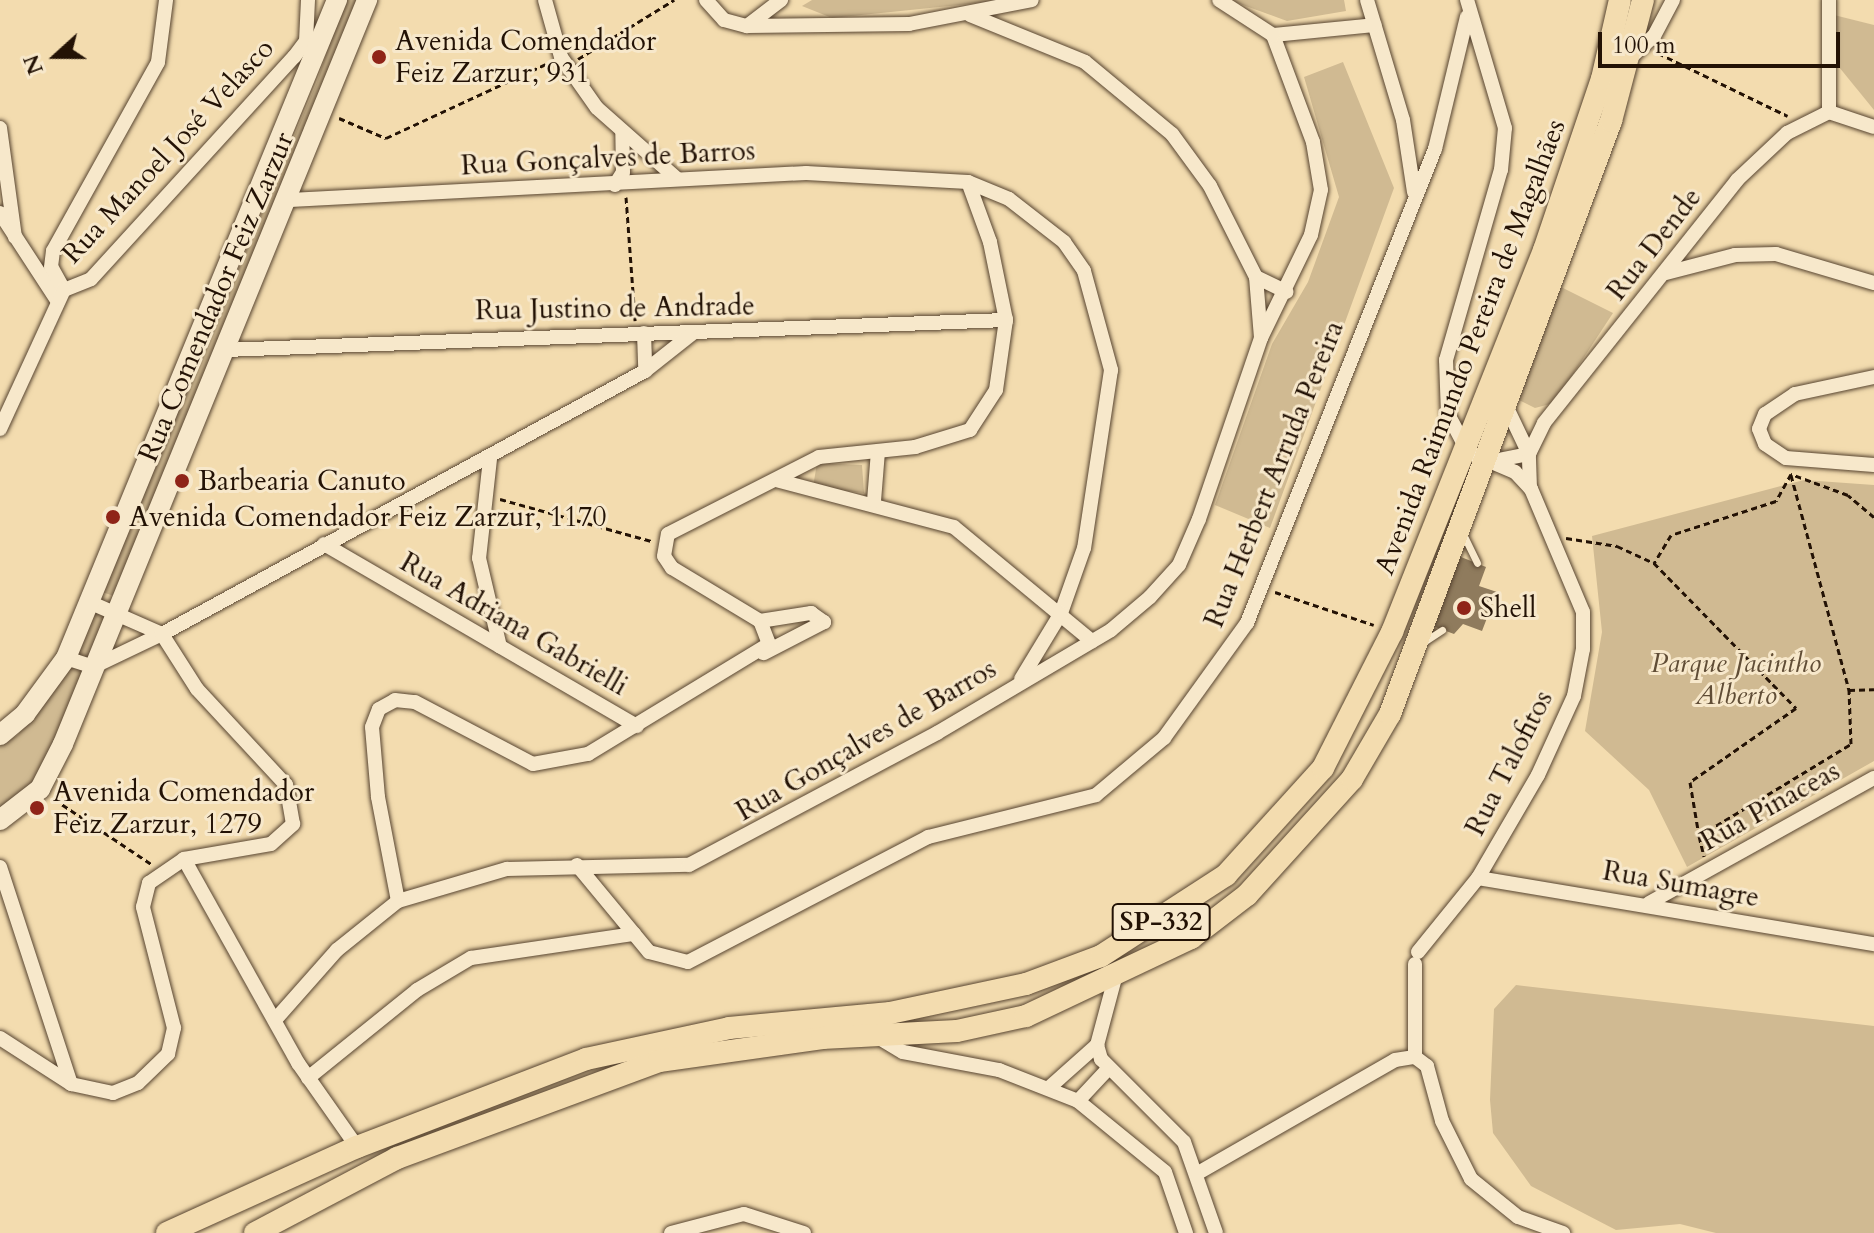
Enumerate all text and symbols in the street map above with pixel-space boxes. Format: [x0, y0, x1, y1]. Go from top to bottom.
north arrow [16, 16, 96, 96]
scale bar [1602, 16, 1844, 66]
place label: Avenida Comendador Feiz Zarzur, 931 [395, 24, 656, 90]
text: 100 m [1612, 29, 1676, 62]
street label: Rua Manoel José Velasco [55, 32, 281, 270]
marker: Avenida Comendador Feiz Zarzur, 931 [370, 48, 388, 66]
text: N [16, 50, 51, 79]
street label: Avenida Raimundo Pereira de Magalhães [1367, 115, 1573, 579]
street label: Rua Comendador Feiz Zarzur [131, 127, 301, 467]
street label: Rua Gonçalves de Barros [460, 134, 756, 182]
street label: Rua Dende [1600, 181, 1708, 307]
street label: Rua Justino de Andrade [475, 289, 755, 327]
street label: Rua Herbert Arruda Pereira [1197, 316, 1351, 632]
place label: Barbearia Canuto [198, 464, 406, 498]
marker: Barbearia Canuto [173, 472, 191, 490]
place label: Avenida Comendador Feiz Zarzur, 1170 [129, 500, 607, 534]
marker: Avenida Comendador Feiz Zarzur, 1170 [104, 508, 122, 526]
street label: Rua Adriana Gabrielli [394, 545, 634, 703]
place label: Shell [1480, 591, 1536, 625]
marker: Shell [1455, 599, 1473, 617]
park label: Parque Jacintho Alberto [1651, 646, 1821, 712]
street label: Rua Gonçalves de Barros [730, 652, 1002, 828]
street label: Rua Talofitos [1458, 685, 1560, 841]
street label: Rua Pinaceas [1695, 754, 1845, 858]
place label: Avenida Comendador Feiz Zarzur, 1279 [53, 775, 314, 841]
marker: Avenida Comendador Feiz Zarzur, 1279 [28, 799, 46, 817]
street label: Rua Sumagre [1600, 854, 1762, 914]
road number: SP-332 [1111, 900, 1211, 944]

